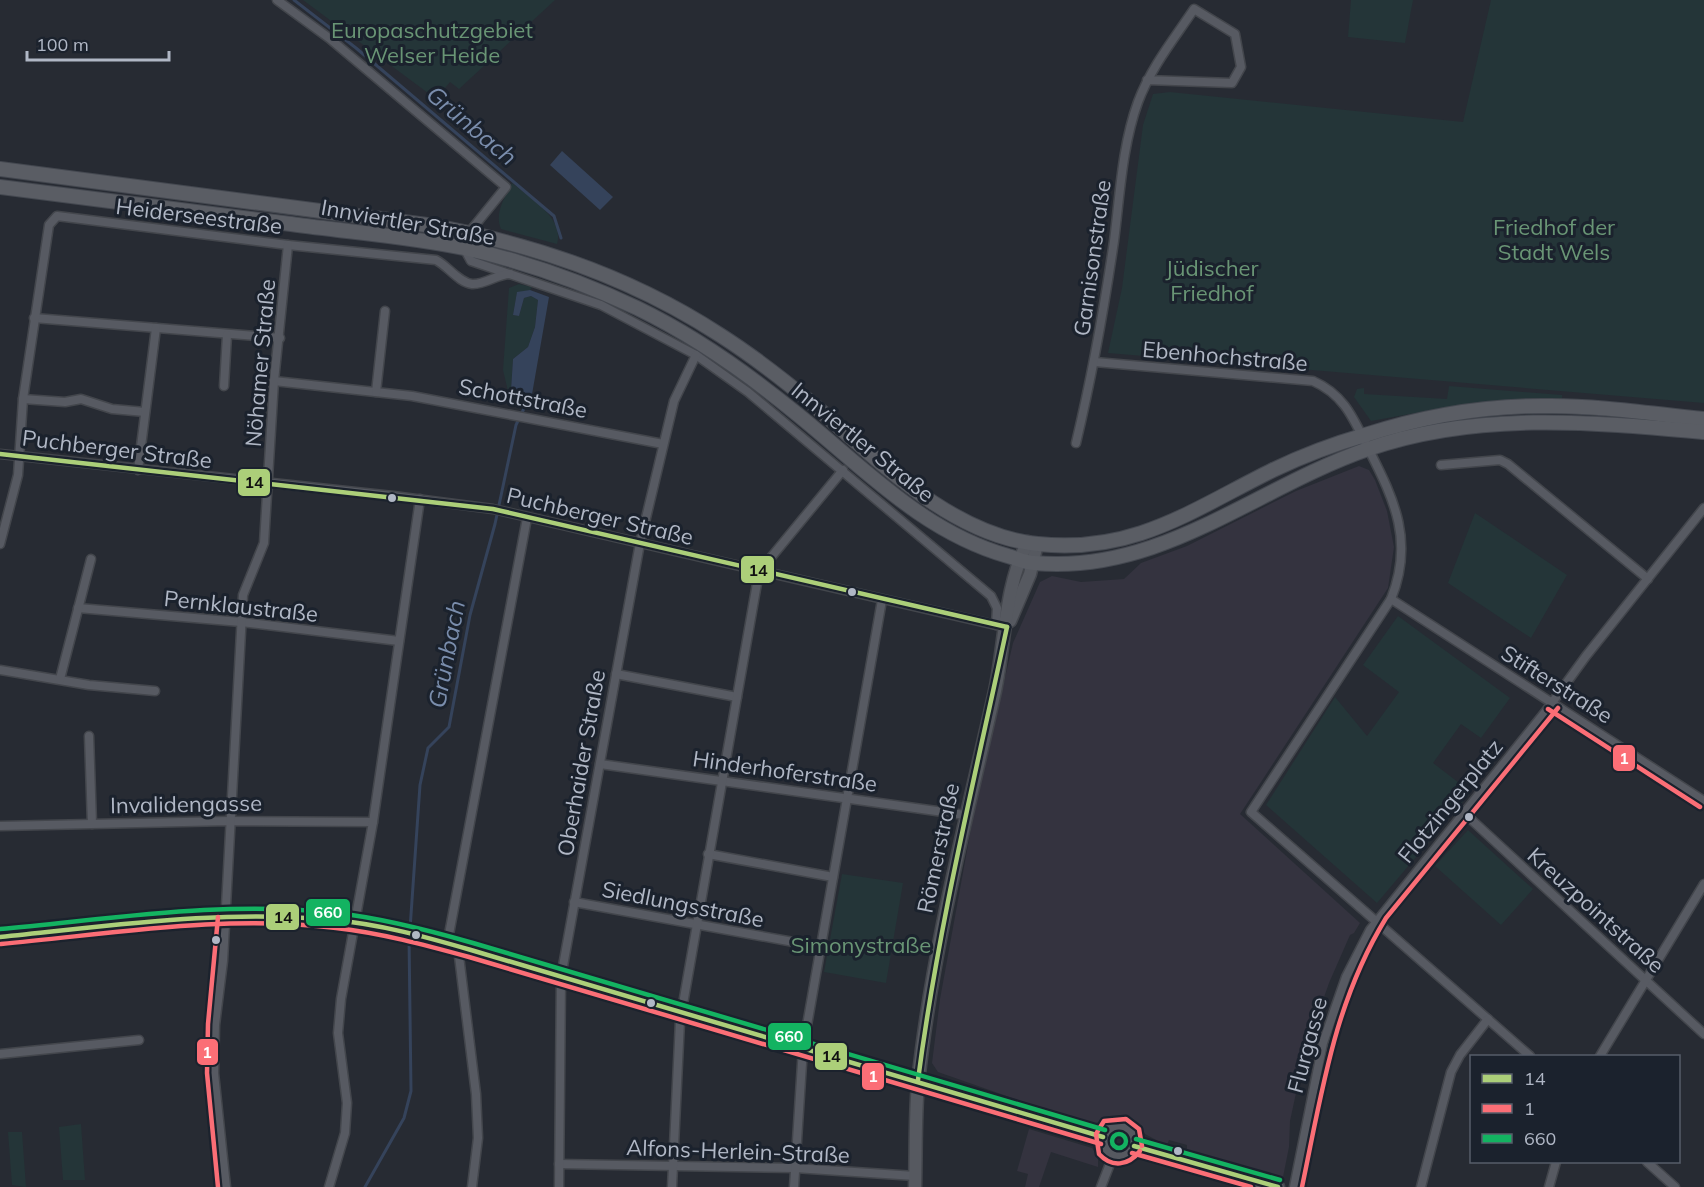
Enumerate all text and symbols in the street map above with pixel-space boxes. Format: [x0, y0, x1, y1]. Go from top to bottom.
park label: Europaschutzgebiet Welser Heide [331, 16, 533, 69]
scale bar [27, 24, 170, 62]
text: 100 m [36, 33, 89, 56]
water label: Grünbach [421, 79, 523, 171]
street label: Garnisonstraße [1067, 178, 1117, 338]
street label: Heiderseestraße [114, 192, 284, 240]
street label: Innviertler Straße [319, 193, 497, 251]
park label: Friedhof der Stadt Wels [1493, 213, 1615, 266]
park label: Jüdischer Friedhof [1165, 254, 1259, 307]
street label: Nöhamer Straße [239, 278, 281, 448]
street label: Ebenhochstraße [1141, 335, 1309, 377]
street label: Schottstraße [456, 372, 590, 424]
street label: Innviertler Straße [786, 376, 940, 508]
street label: Puchberger Straße [21, 423, 213, 475]
line badge: 14 [237, 468, 271, 497]
text: 14 [244, 472, 264, 492]
street label: Puchberger Straße [504, 481, 696, 551]
unlabelled marker [386, 492, 398, 504]
line badge: 14 [740, 555, 775, 584]
text: 14 [748, 560, 768, 580]
street label: Pernklaustraße [163, 584, 319, 628]
unlabelled marker [846, 586, 858, 598]
water label: Grünbach [421, 598, 471, 710]
street label: Stifterstraße [1496, 639, 1618, 729]
street label: Oberhaider Straße [551, 668, 611, 858]
street label: Flotzingerplatz [1392, 733, 1508, 869]
street label: Hinderhoferstraße [691, 744, 879, 798]
line badge: 1 [1612, 744, 1636, 772]
text: 1 [1619, 748, 1629, 768]
street label: Römerstraße [911, 780, 965, 916]
street label: Invalidengasse [110, 789, 262, 819]
unlabelled marker [1463, 811, 1475, 823]
street label: Kreuzpointstraße [1522, 841, 1670, 979]
street label: Siedlungsstraße [600, 875, 766, 933]
line badge: 660 [305, 898, 351, 927]
text: 660 [314, 902, 342, 922]
line badge: 14 [265, 903, 300, 931]
text: 14 [273, 907, 293, 927]
unlabelled marker [410, 929, 422, 941]
park label: Simonystraße [791, 931, 931, 959]
unlabelled marker [210, 934, 222, 946]
street label: Flurgasse [1281, 994, 1333, 1096]
unlabelled marker [645, 997, 657, 1009]
line badge: 660 [767, 1022, 812, 1051]
text: 660 [775, 1026, 803, 1046]
line badge: 1 [196, 1038, 219, 1066]
text: 1 [202, 1042, 212, 1062]
line badge: 14 [814, 1042, 848, 1071]
text: 14 [821, 1046, 841, 1066]
legend [1470, 1055, 1680, 1163]
line badge: 1 [861, 1062, 885, 1091]
text: 1 [868, 1066, 878, 1086]
text: 14 [1524, 1067, 1546, 1090]
text: 1 [1524, 1097, 1535, 1120]
text: 660 [1524, 1127, 1556, 1150]
street label: Alfons-Herlein-Straße [626, 1133, 850, 1169]
unlabelled marker [1172, 1145, 1184, 1157]

